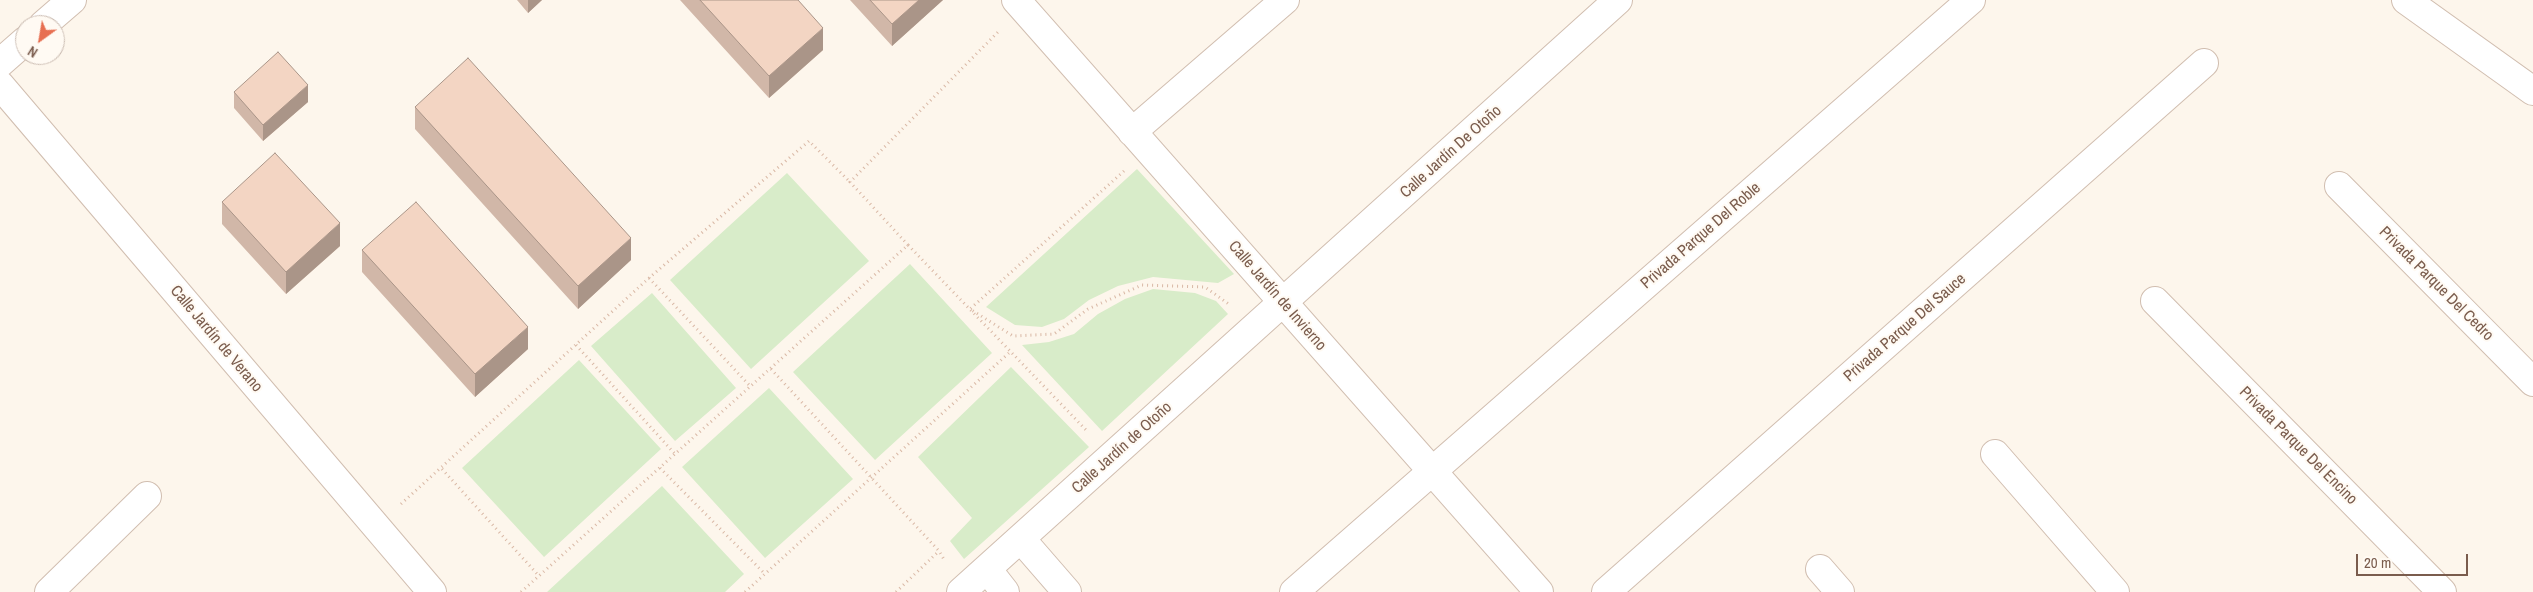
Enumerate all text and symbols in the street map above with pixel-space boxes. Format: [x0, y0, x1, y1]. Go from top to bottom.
north arrow [15, 15, 65, 65]
text: N [24, 42, 41, 62]
street label: Calle Jardín De Otoño [1396, 101, 1506, 203]
street label: Privada Parque Del Roble [1637, 179, 1765, 293]
street label: Privada Parque Del Cedro [2375, 223, 2497, 345]
street label: Calle Jardín de Invierno [1224, 237, 1330, 355]
street label: Privada Parque Del Sauce [1840, 270, 1970, 386]
street label: Calle Jardín de Verano [166, 282, 266, 396]
street label: Privada Parque Del Encino [2235, 383, 2361, 509]
street label: Calle Jardín de Otoño [1068, 398, 1176, 498]
scale bar [2358, 544, 2470, 576]
text: 20 m [2364, 552, 2391, 573]

